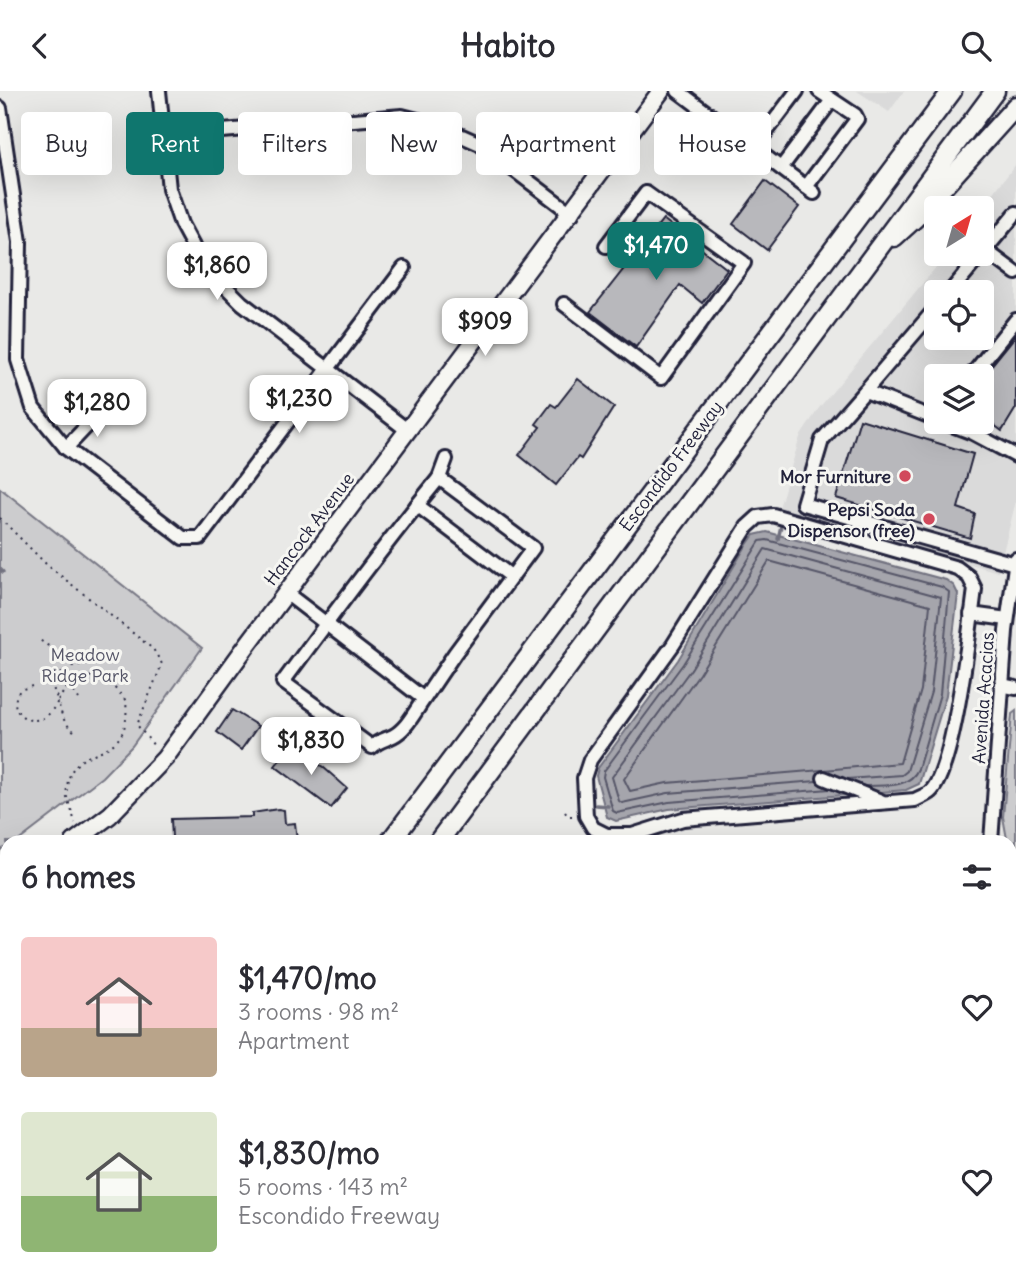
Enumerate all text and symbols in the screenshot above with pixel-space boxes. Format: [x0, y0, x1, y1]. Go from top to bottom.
text: Habito [461, 25, 555, 66]
icon: back [21, 27, 59, 65]
icon: search [957, 27, 995, 65]
chip: Buy [21, 112, 112, 175]
chip: Rent [126, 112, 224, 175]
chip: Filters [238, 112, 352, 175]
chip: New [366, 112, 462, 175]
chip: Apartment [476, 112, 640, 175]
chip: House [654, 112, 771, 175]
north arrow [924, 196, 994, 266]
map controls [924, 196, 994, 434]
pin: $1,470 [599, 223, 713, 282]
text: $1,470 [623, 230, 689, 259]
pin: $1,860 [160, 243, 274, 302]
text: $1,860 [183, 250, 251, 279]
button: locate [924, 280, 994, 350]
pin: $909 [444, 299, 526, 358]
text: $909 [458, 306, 512, 335]
button: layers [924, 364, 994, 434]
pin: $1,230 [242, 375, 356, 435]
pin: $1,280 [40, 379, 154, 439]
text: $1,230 [265, 383, 333, 412]
text: $1,280 [63, 387, 131, 416]
street label: Escondido Freeway [614, 396, 728, 536]
place label: Mor Furniture [780, 465, 891, 488]
street label: Hancock Avenue [259, 468, 359, 590]
marker: Mor Furniture [897, 468, 913, 484]
place label: Pepsi Soda Dispensor (free) [788, 498, 915, 542]
marker: Pepsi Soda Dispensor (free) [921, 511, 937, 527]
street label: Avenida Acacias [967, 631, 999, 765]
park label: Meadow Ridge Park [41, 643, 129, 687]
pin: $1,830 [254, 717, 368, 777]
text: $1,830 [277, 725, 345, 754]
text: 6 homes [21, 858, 136, 896]
icon: filters [958, 858, 996, 896]
text: $1,470/mo [238, 959, 377, 997]
icon: home [77, 965, 161, 1049]
icon: heart [958, 988, 996, 1026]
text: 3 rooms · 98 m² [238, 997, 399, 1026]
text: Apartment [238, 1026, 350, 1055]
text: $1,830/mo [238, 1134, 380, 1172]
icon: home [77, 1140, 161, 1224]
icon: heart [958, 1163, 996, 1201]
text: 5 rooms · 143 m² [238, 1172, 408, 1201]
text: Escondido Freeway [238, 1201, 440, 1230]

